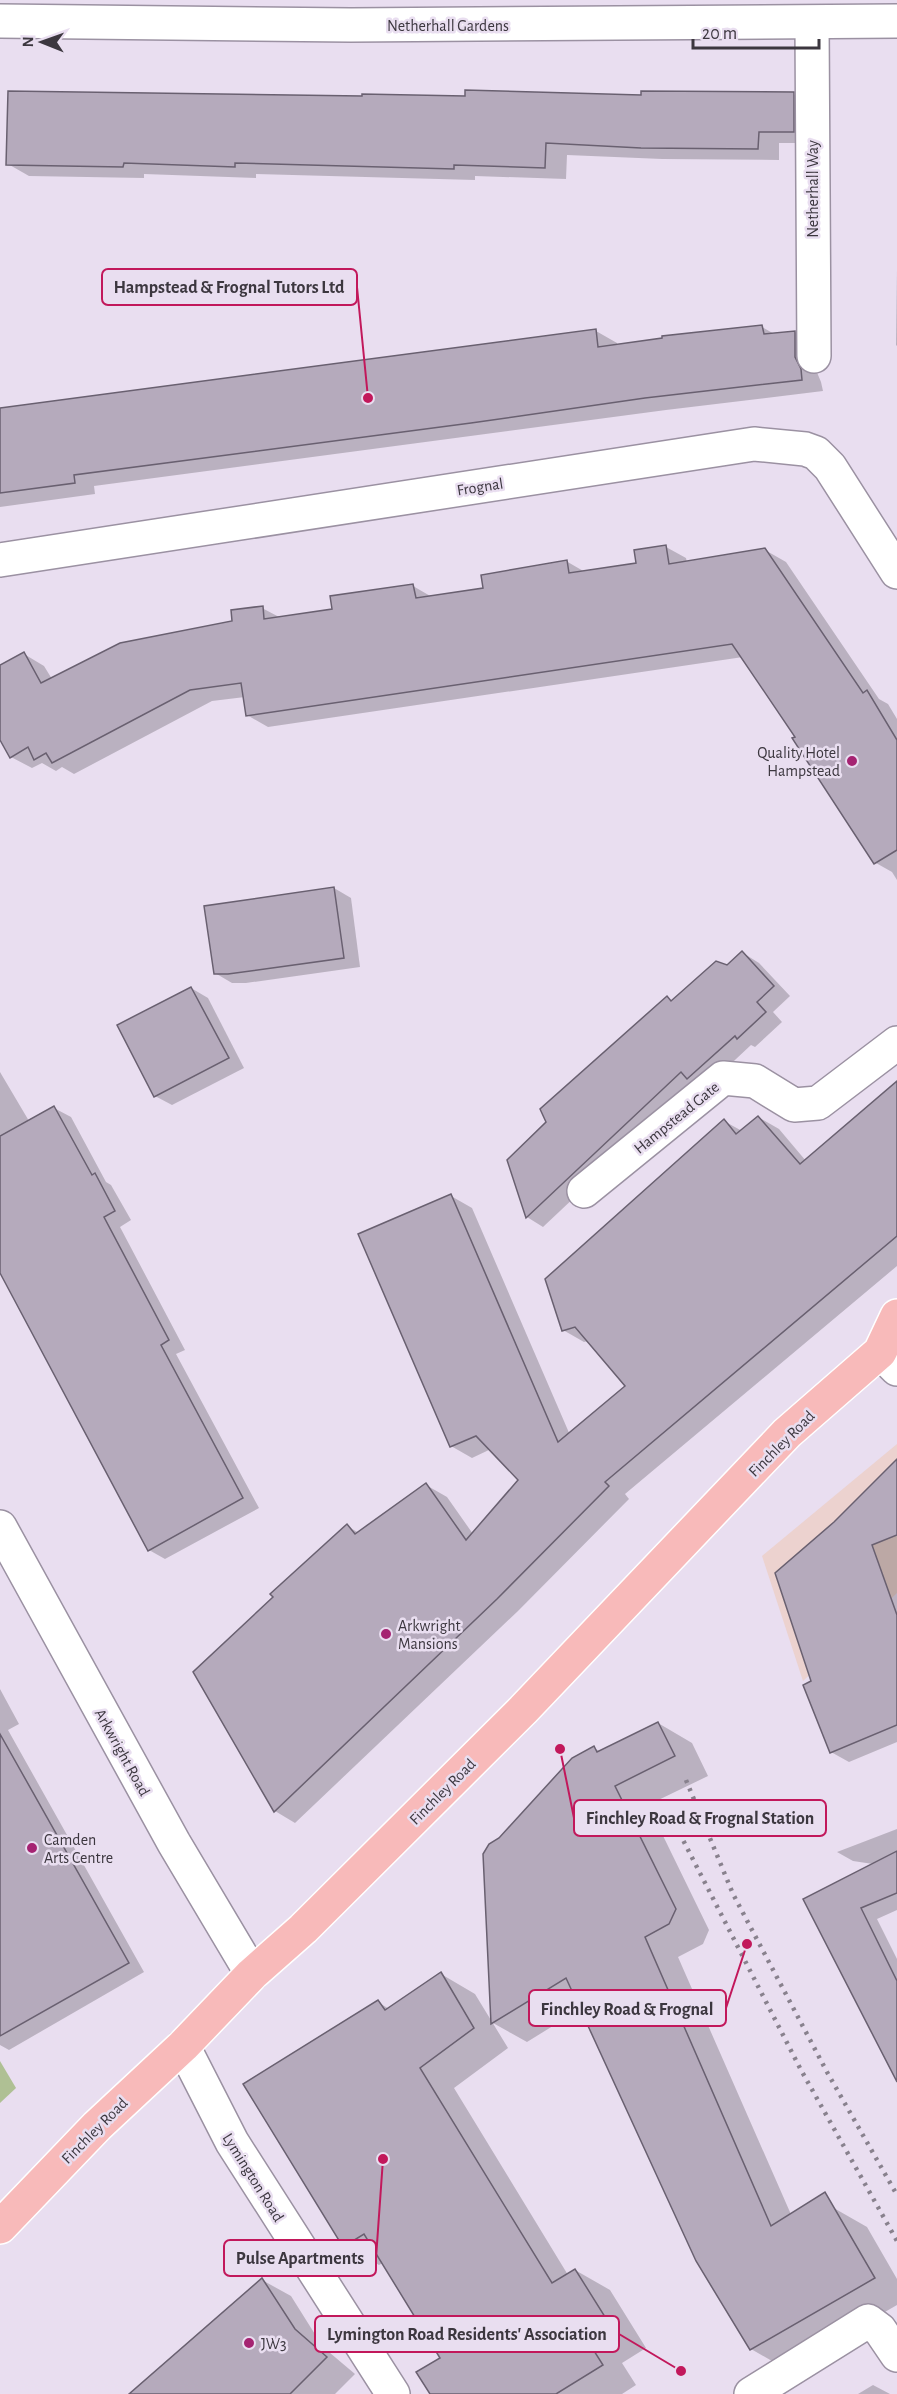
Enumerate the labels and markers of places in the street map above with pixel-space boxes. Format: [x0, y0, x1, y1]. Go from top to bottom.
callout: Hampstead & Frognal Tutors Ltd [102, 269, 357, 305]
place label: Quality Hotel Hampstead [757, 745, 840, 779]
marker: Quality Hotel Hampstead [845, 754, 859, 768]
place label: Arkwright Mansions [398, 1618, 461, 1652]
marker: Arkwright Mansions [379, 1627, 393, 1641]
callout: Finchley Road & Frognal Station [574, 1800, 826, 1836]
place label: Camden Arts Centre [44, 1832, 113, 1866]
marker: Camden Arts Centre [25, 1841, 39, 1855]
callout: Finchley Road & Frognal [529, 1990, 726, 2026]
callout: Pulse Apartments [224, 2240, 376, 2276]
callout: Lymington Road Residents' Association [315, 2316, 619, 2352]
marker: JW3 [242, 2336, 256, 2350]
place label: JW3 [261, 2336, 287, 2352]

